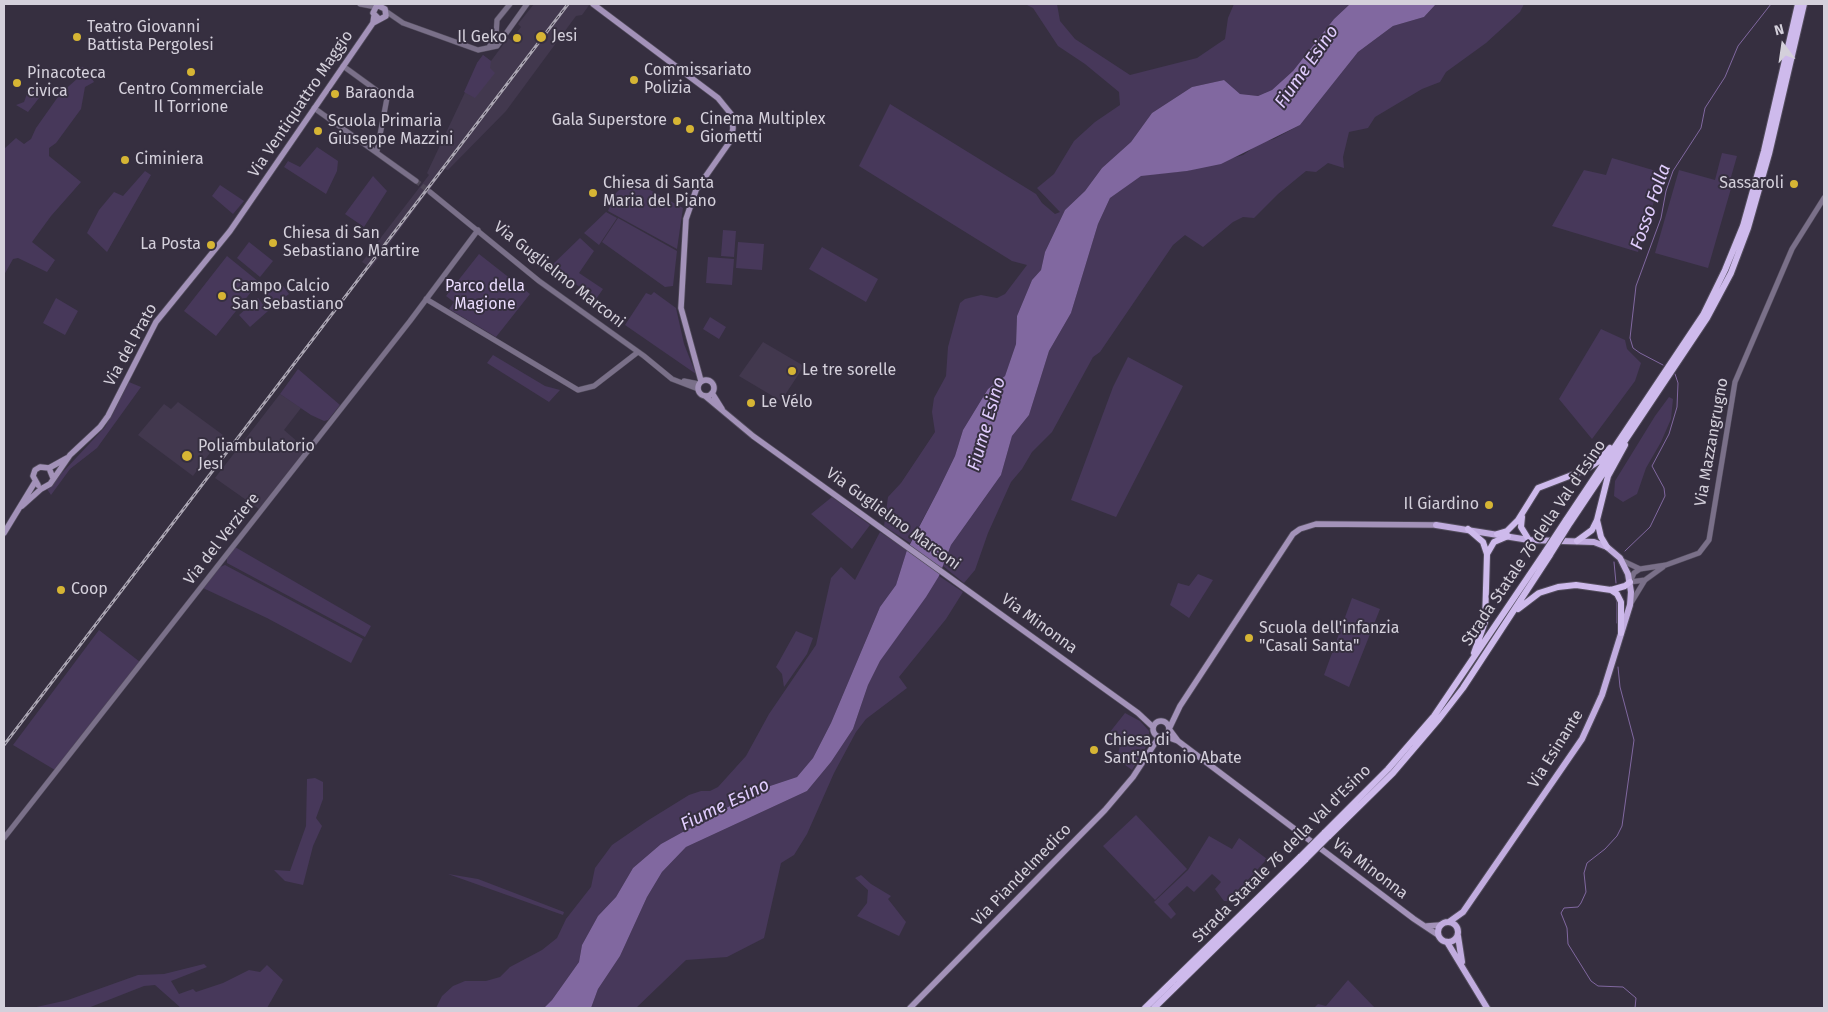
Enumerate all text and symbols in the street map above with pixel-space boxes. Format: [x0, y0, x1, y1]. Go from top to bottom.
place label: Teatro Giovanni Battista Pergolesi [87, 18, 214, 56]
north arrow [1758, 20, 1808, 70]
water label: Fiume Esino [1271, 21, 1343, 113]
text: N [1773, 21, 1786, 39]
street label: Via Ventiquattro Maggio [245, 27, 357, 181]
place label: Jesi [552, 27, 578, 47]
place label: Il Geko [457, 28, 507, 48]
marker: Jesi [534, 30, 548, 44]
marker: Teatro Giovanni Battista Pergolesi [71, 31, 83, 43]
marker: Il Geko [511, 32, 523, 44]
place label: Commissariato Polizia [644, 61, 752, 99]
place label: Pinacoteca civica [27, 64, 106, 102]
marker: Centro Commerciale Il Torrione [185, 66, 197, 78]
marker: Commissariato Polizia [628, 74, 640, 86]
marker: Pinacoteca civica [11, 77, 23, 89]
place label: Centro Commerciale Il Torrione [118, 80, 264, 118]
place label: Baraonda [345, 84, 415, 104]
marker: Baraonda [329, 88, 341, 100]
place label: Cinema Multiplex Giometti [700, 110, 825, 148]
place label: Gala Superstore [552, 111, 667, 131]
place label: Scuola Primaria Giuseppe Mazzini [328, 112, 454, 150]
marker: Gala Superstore [671, 115, 683, 127]
marker: Cinema Multiplex Giometti [684, 123, 696, 135]
marker: Scuola Primaria Giuseppe Mazzini [312, 125, 324, 137]
place label: Ciminiera [135, 150, 204, 170]
marker: Ciminiera [119, 154, 131, 166]
water label: Fosso Folla [1626, 161, 1676, 253]
place label: Chiesa di Santa Maria del Piano [603, 174, 716, 212]
place label: Sassaroli [1719, 174, 1784, 194]
marker: Sassaroli [1788, 178, 1800, 190]
marker: Chiesa di Santa Maria del Piano [587, 187, 599, 199]
street label: Via Guglielmo Marconi [490, 218, 628, 332]
place label: Chiesa di San Sebastiano Martire [283, 224, 420, 262]
place label: La Posta [140, 235, 201, 255]
marker: Chiesa di San Sebastiano Martire [267, 237, 279, 249]
marker: La Posta [205, 239, 217, 251]
place label: Campo Calcio San Sebastiano [232, 277, 344, 315]
park label: Parco della Magione [445, 277, 525, 315]
marker: Campo Calcio San Sebastiano [216, 290, 228, 302]
street label: Via del Prato [100, 300, 162, 390]
place label: Le tre sorelle [802, 361, 896, 381]
marker: Le tre sorelle [786, 365, 798, 377]
water label: Fiume Esino [963, 375, 1011, 473]
street label: Via Mazzangrugno [1691, 376, 1733, 508]
place label: Le Vélo [761, 393, 813, 413]
marker: Le Vélo [745, 397, 757, 409]
street label: Strada Statale 76 della Val d'Esino [1458, 436, 1610, 650]
place label: Poliambulatorio Jesi [198, 437, 315, 475]
marker: Poliambulatorio Jesi [180, 449, 194, 463]
street label: Via Guglielmo Marconi [822, 464, 964, 574]
street label: Via del Verziere [180, 489, 264, 589]
place label: Il Giardino [1404, 495, 1479, 515]
marker: Il Giardino [1483, 499, 1495, 511]
place label: Coop [71, 580, 108, 600]
marker: Coop [55, 584, 67, 596]
street label: Via Minonna [997, 590, 1081, 658]
place label: Scuola dell'infanzia "Casali Santa" [1259, 619, 1400, 657]
marker: Scuola dell'infanzia "Casali Santa" [1243, 632, 1255, 644]
street label: Via Esinante [1524, 706, 1588, 792]
place label: Chiesa di Sant'Antonio Abate [1104, 731, 1242, 769]
marker: Chiesa di Sant'Antonio Abate [1088, 744, 1100, 756]
street label: Strada Statale 76 della Val d'Esino [1189, 761, 1375, 947]
water label: Fiume Esino [677, 774, 773, 836]
street label: Via Piandelmedico [968, 820, 1076, 930]
street label: Via Minonna [1328, 834, 1412, 904]

